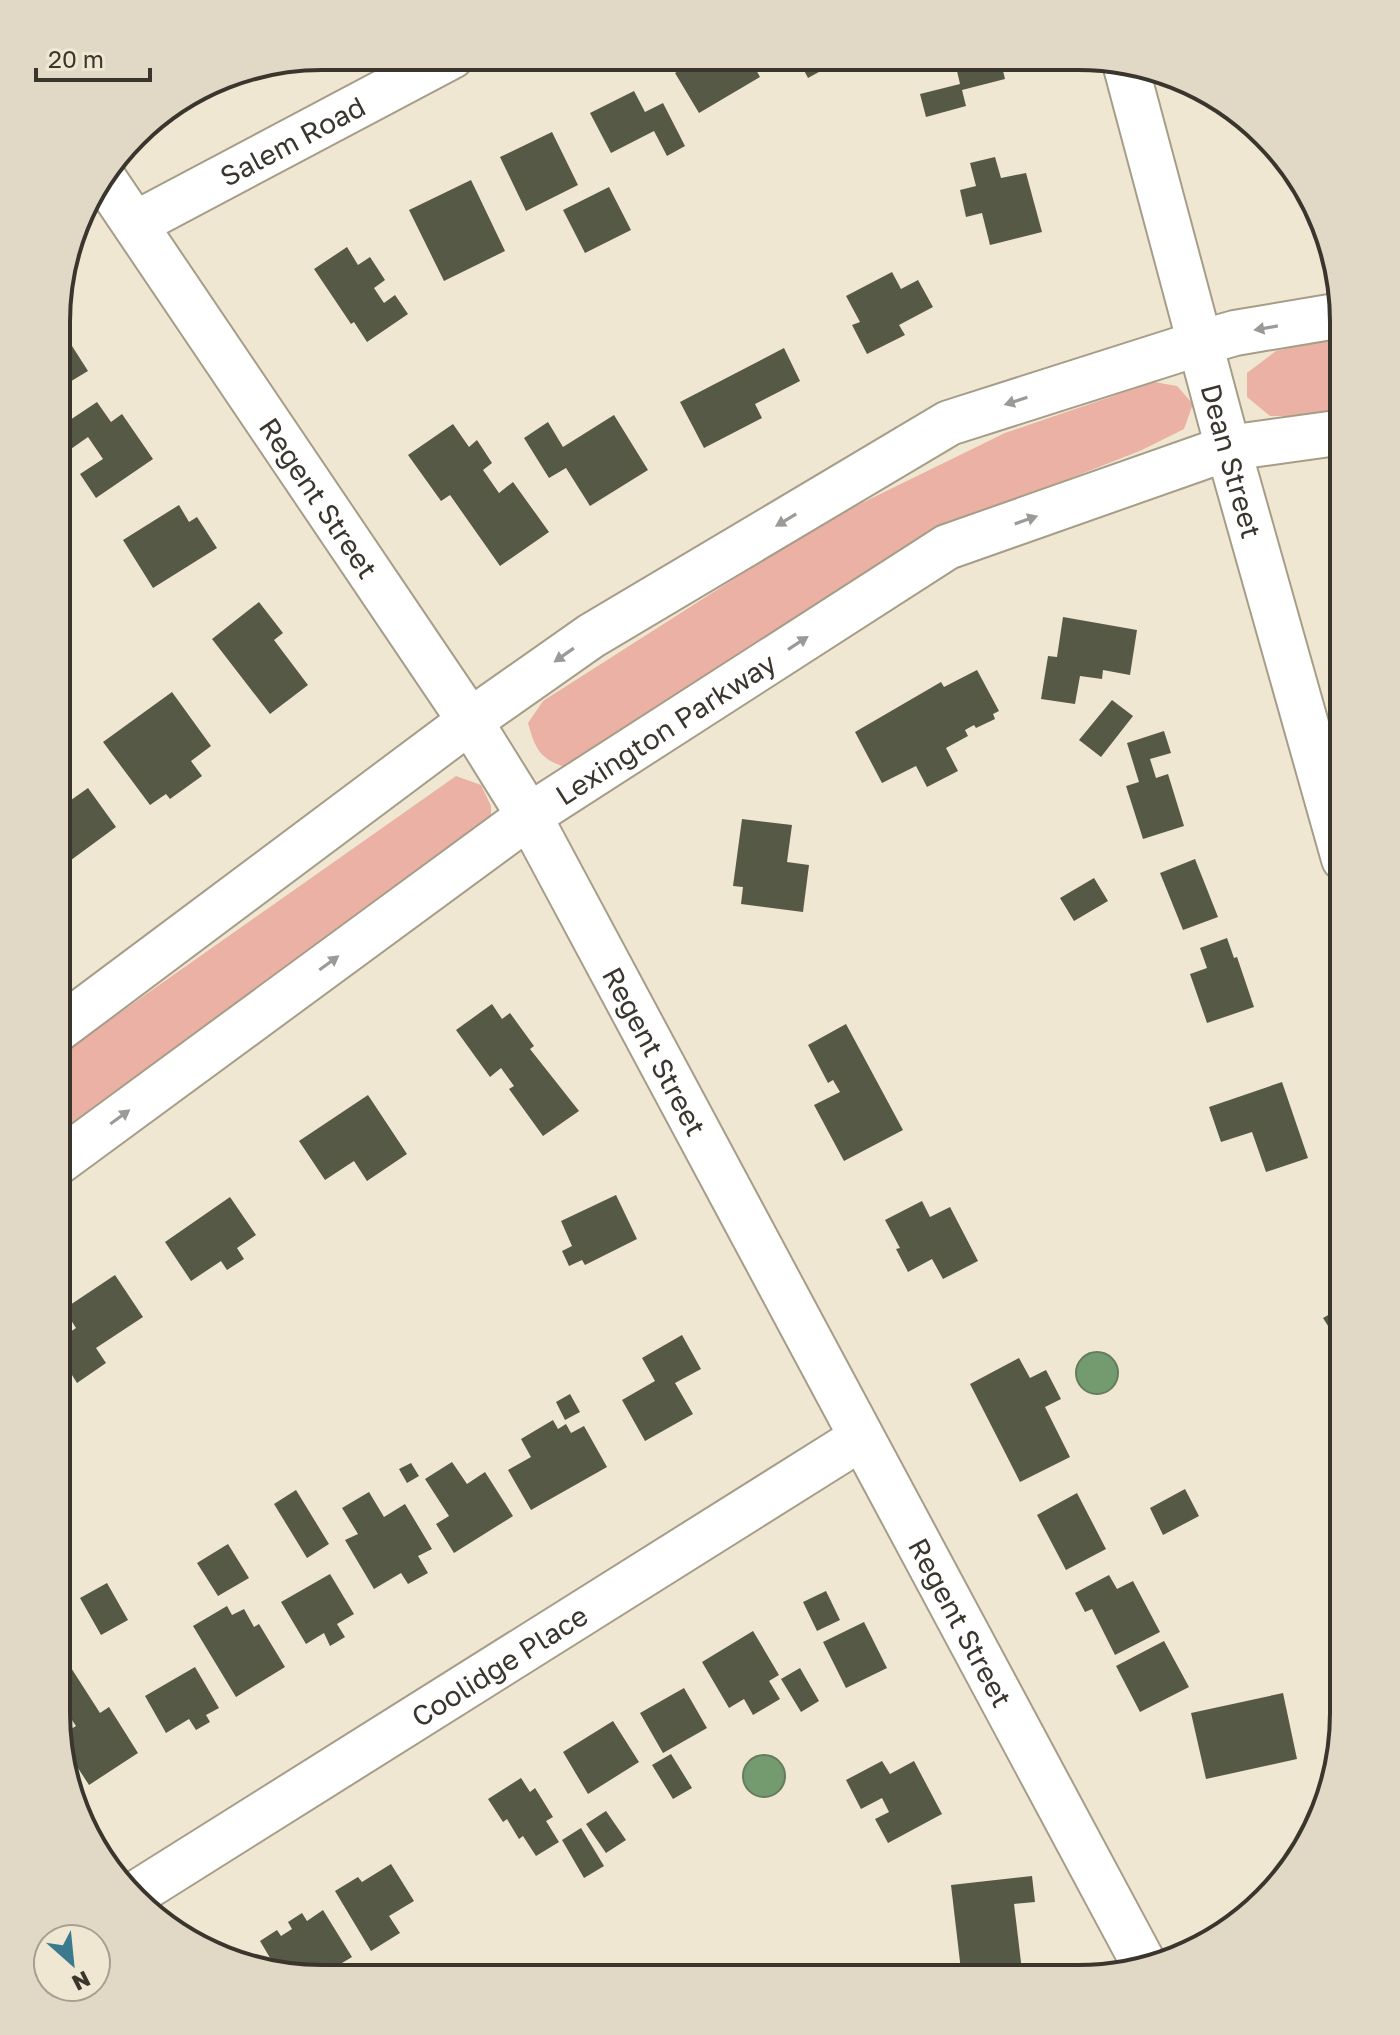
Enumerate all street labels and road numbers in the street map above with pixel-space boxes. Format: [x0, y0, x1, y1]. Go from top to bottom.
street label: Salem Road [214, 89, 370, 192]
street label: Dean Street [1195, 380, 1269, 542]
street label: Regent Street [253, 411, 385, 584]
street label: Lexington Parkway [549, 645, 782, 811]
street label: Regent Street [596, 961, 713, 1141]
street label: Regent Street [902, 1532, 1019, 1712]
street label: Coolidge Place [405, 1598, 593, 1733]

